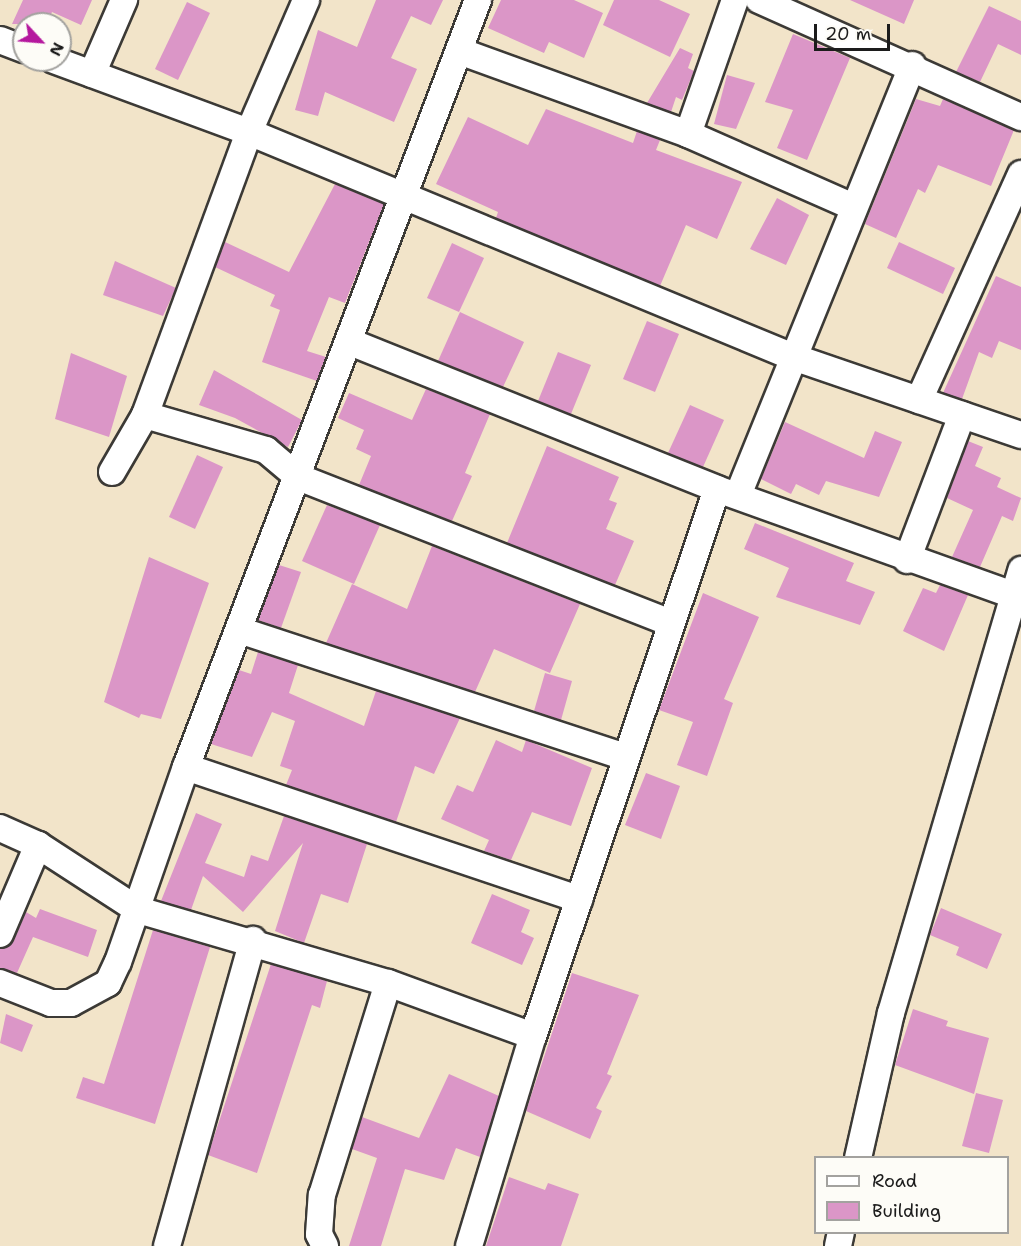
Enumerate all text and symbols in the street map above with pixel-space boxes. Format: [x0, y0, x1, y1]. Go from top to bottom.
north arrow [12, 12, 72, 72]
scale bar [817, 12, 894, 50]
text: 20 m [825, 22, 871, 46]
text: N [45, 39, 69, 60]
legend [814, 1156, 1009, 1234]
text: Road [872, 1169, 917, 1193]
text: Building [872, 1199, 941, 1223]

